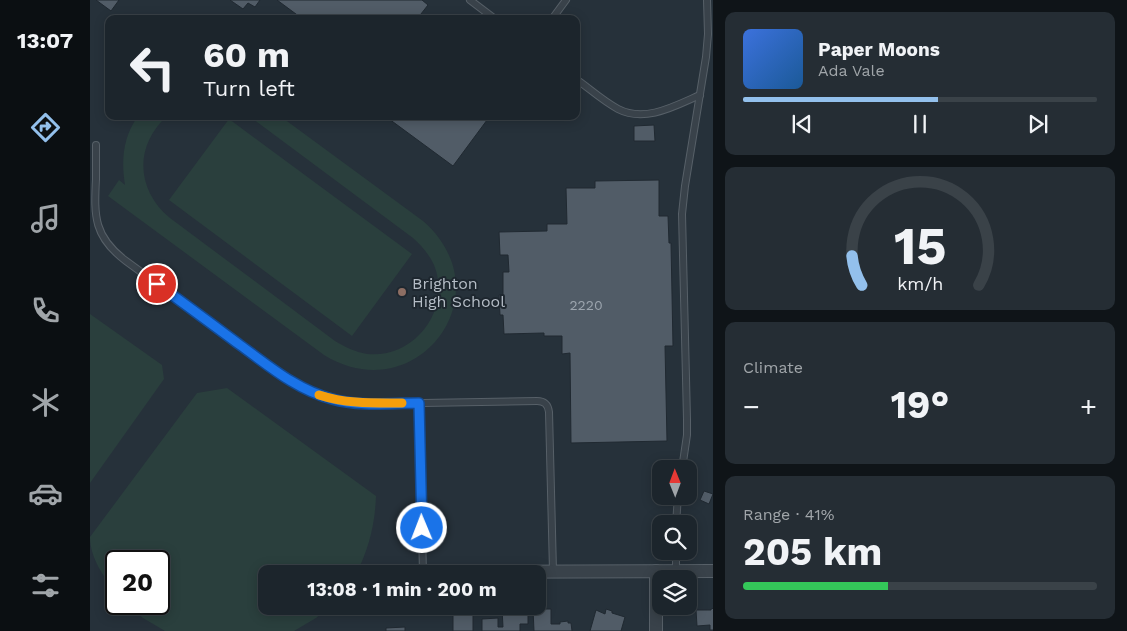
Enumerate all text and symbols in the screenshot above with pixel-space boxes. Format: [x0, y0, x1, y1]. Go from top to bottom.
text: 13:07 [17, 28, 73, 53]
text: 60 m [203, 34, 290, 76]
icon: left [120, 35, 185, 100]
text: Paper Moons [818, 38, 940, 61]
text: Ada Vale [818, 61, 885, 80]
text: Turn left [203, 76, 295, 101]
icon: directions [28, 110, 63, 145]
icon: previous [788, 110, 816, 138]
icon: pause [906, 110, 934, 138]
icon: next [1024, 110, 1052, 138]
icon: music [28, 201, 63, 236]
text: 15 [894, 216, 946, 277]
pin [136, 263, 178, 305]
icon: arrive [143, 270, 171, 298]
text: km/h [897, 273, 943, 294]
place label: Brighton High School [412, 274, 505, 311]
marker: Brighton High School [396, 286, 408, 298]
icon: phone [28, 293, 63, 328]
house number: 2220 [569, 297, 603, 313]
text: Climate [743, 358, 803, 377]
text: 19° [891, 383, 949, 427]
icon: climate [28, 385, 63, 420]
text: − [743, 390, 760, 423]
text: + [1080, 390, 1097, 423]
north arrow [652, 460, 698, 505]
map controls [652, 460, 697, 615]
icon: car [28, 476, 63, 511]
position arrow [395, 501, 447, 553]
text: Range · 41% [743, 505, 834, 524]
button: search [652, 515, 697, 560]
text: 205 km [743, 530, 882, 574]
speed limit sign: 20 [105, 550, 170, 615]
icon: filters [28, 568, 63, 603]
button: layers [652, 570, 697, 615]
text: 13:08 · 1 min · 200 m [307, 578, 497, 601]

